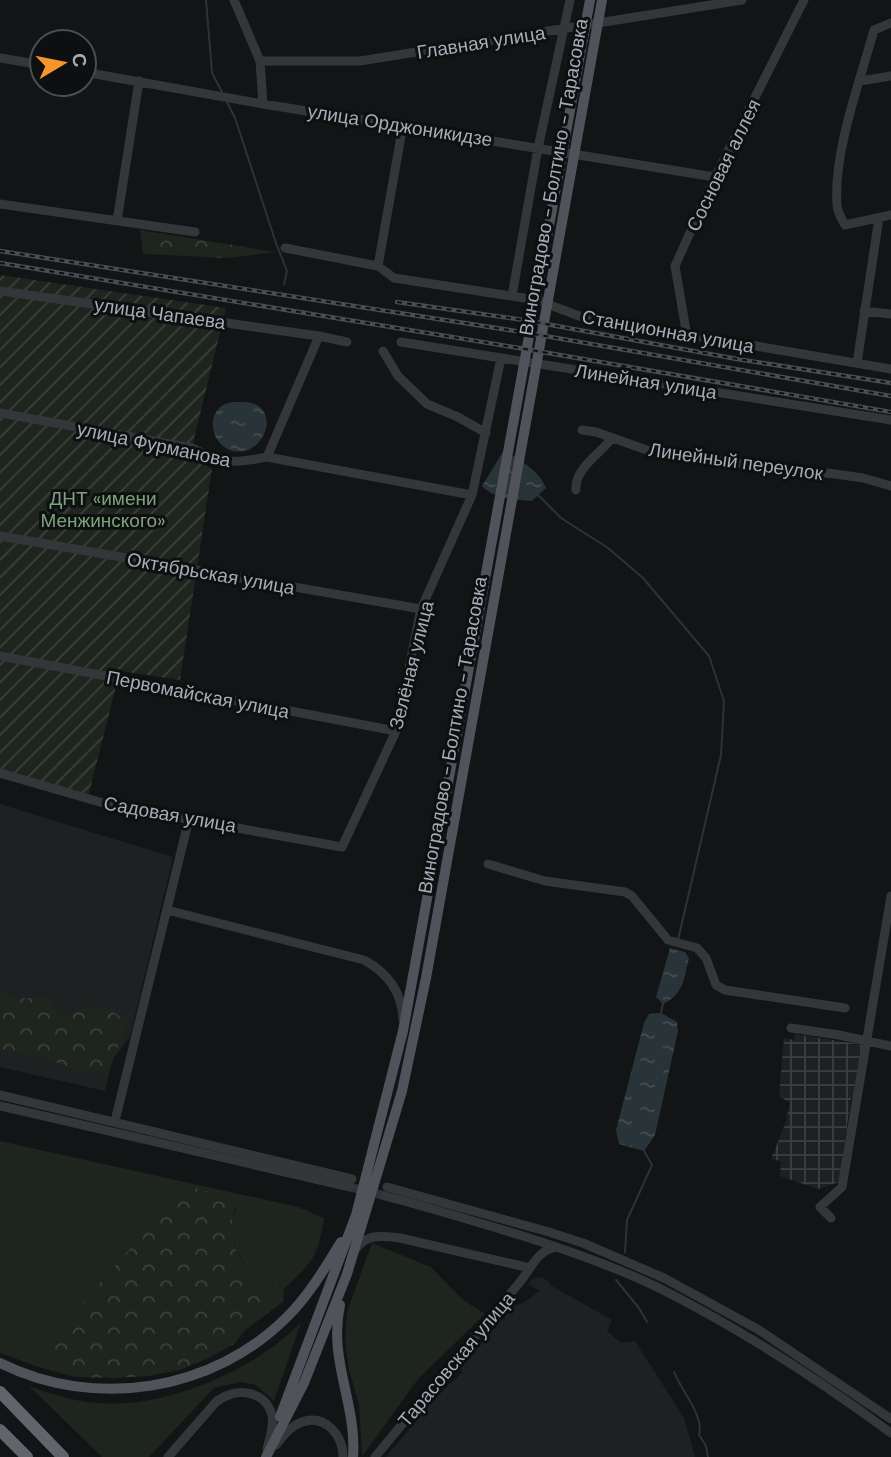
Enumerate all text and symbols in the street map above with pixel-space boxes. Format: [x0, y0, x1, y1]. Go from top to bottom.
street label: Виноградово - Болтино - Тарасовка [513, 16, 594, 338]
street label: Главная улица [415, 20, 547, 65]
north arrow [28, 28, 98, 98]
text: С [66, 51, 93, 69]
street label: Сосновая аллея [681, 95, 766, 236]
street label: улица Орджоникидзе [306, 99, 494, 152]
street label: улица Чапаева [93, 292, 228, 335]
street label: Станционная улица [580, 304, 756, 359]
street label: Линейная улица [573, 358, 719, 405]
street label: улица Фурманова [75, 416, 234, 473]
street label: Линейный переулок [647, 437, 825, 486]
park label: ДНТ «имени Менжинского» [40, 486, 166, 533]
street label: Октябрьская улица [125, 546, 297, 601]
street label: Виноградово - Болтино - Тарасовка [412, 574, 493, 896]
street label: Зелёная улица [383, 598, 440, 732]
street label: Первомайская улица [104, 664, 292, 725]
street label: Садовая улица [102, 791, 239, 839]
street label: Тарасовская улица [392, 1286, 521, 1432]

